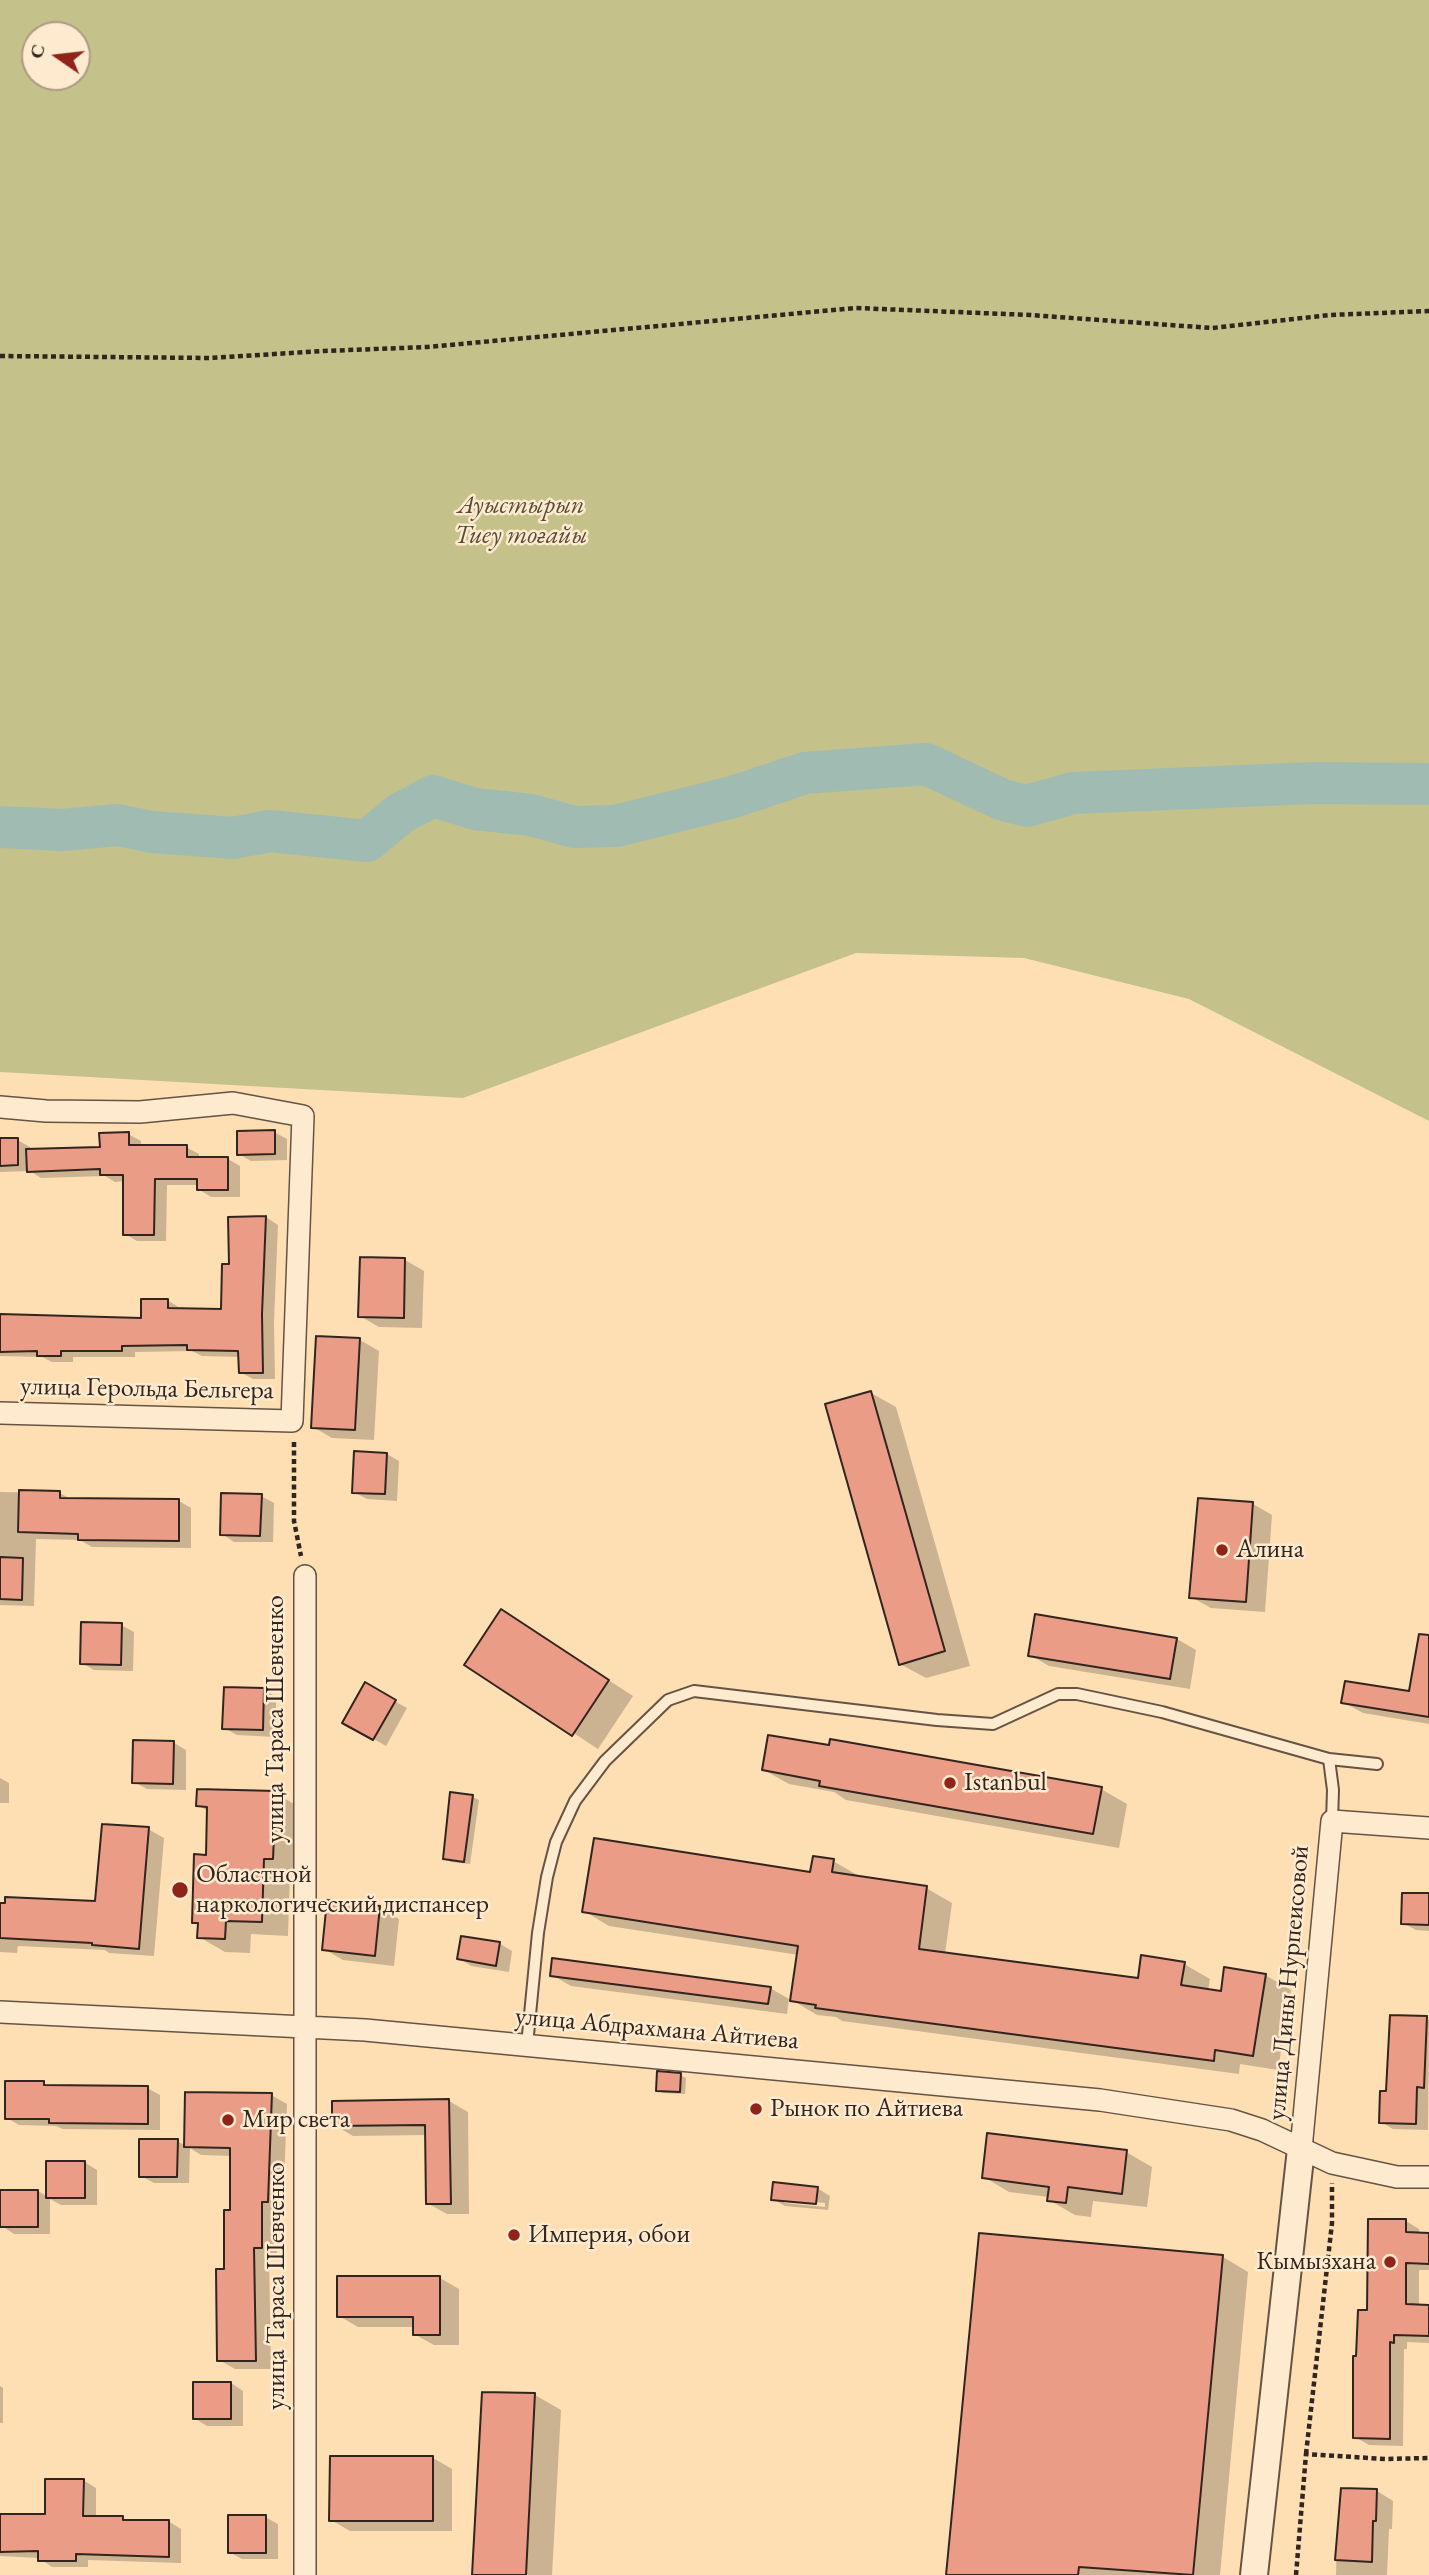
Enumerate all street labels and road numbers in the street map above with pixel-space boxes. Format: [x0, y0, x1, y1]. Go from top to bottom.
street label: улица Герольда Бельгера [20, 1371, 274, 1407]
street label: улица Тараса Шевченко [260, 1595, 292, 1843]
street label: улица Дины Нурпеисовой [1261, 1844, 1317, 2122]
street label: улица Абдрахмана Айтиева [514, 2001, 800, 2057]
street label: улица Тараса Шевченко [261, 2162, 293, 2410]

